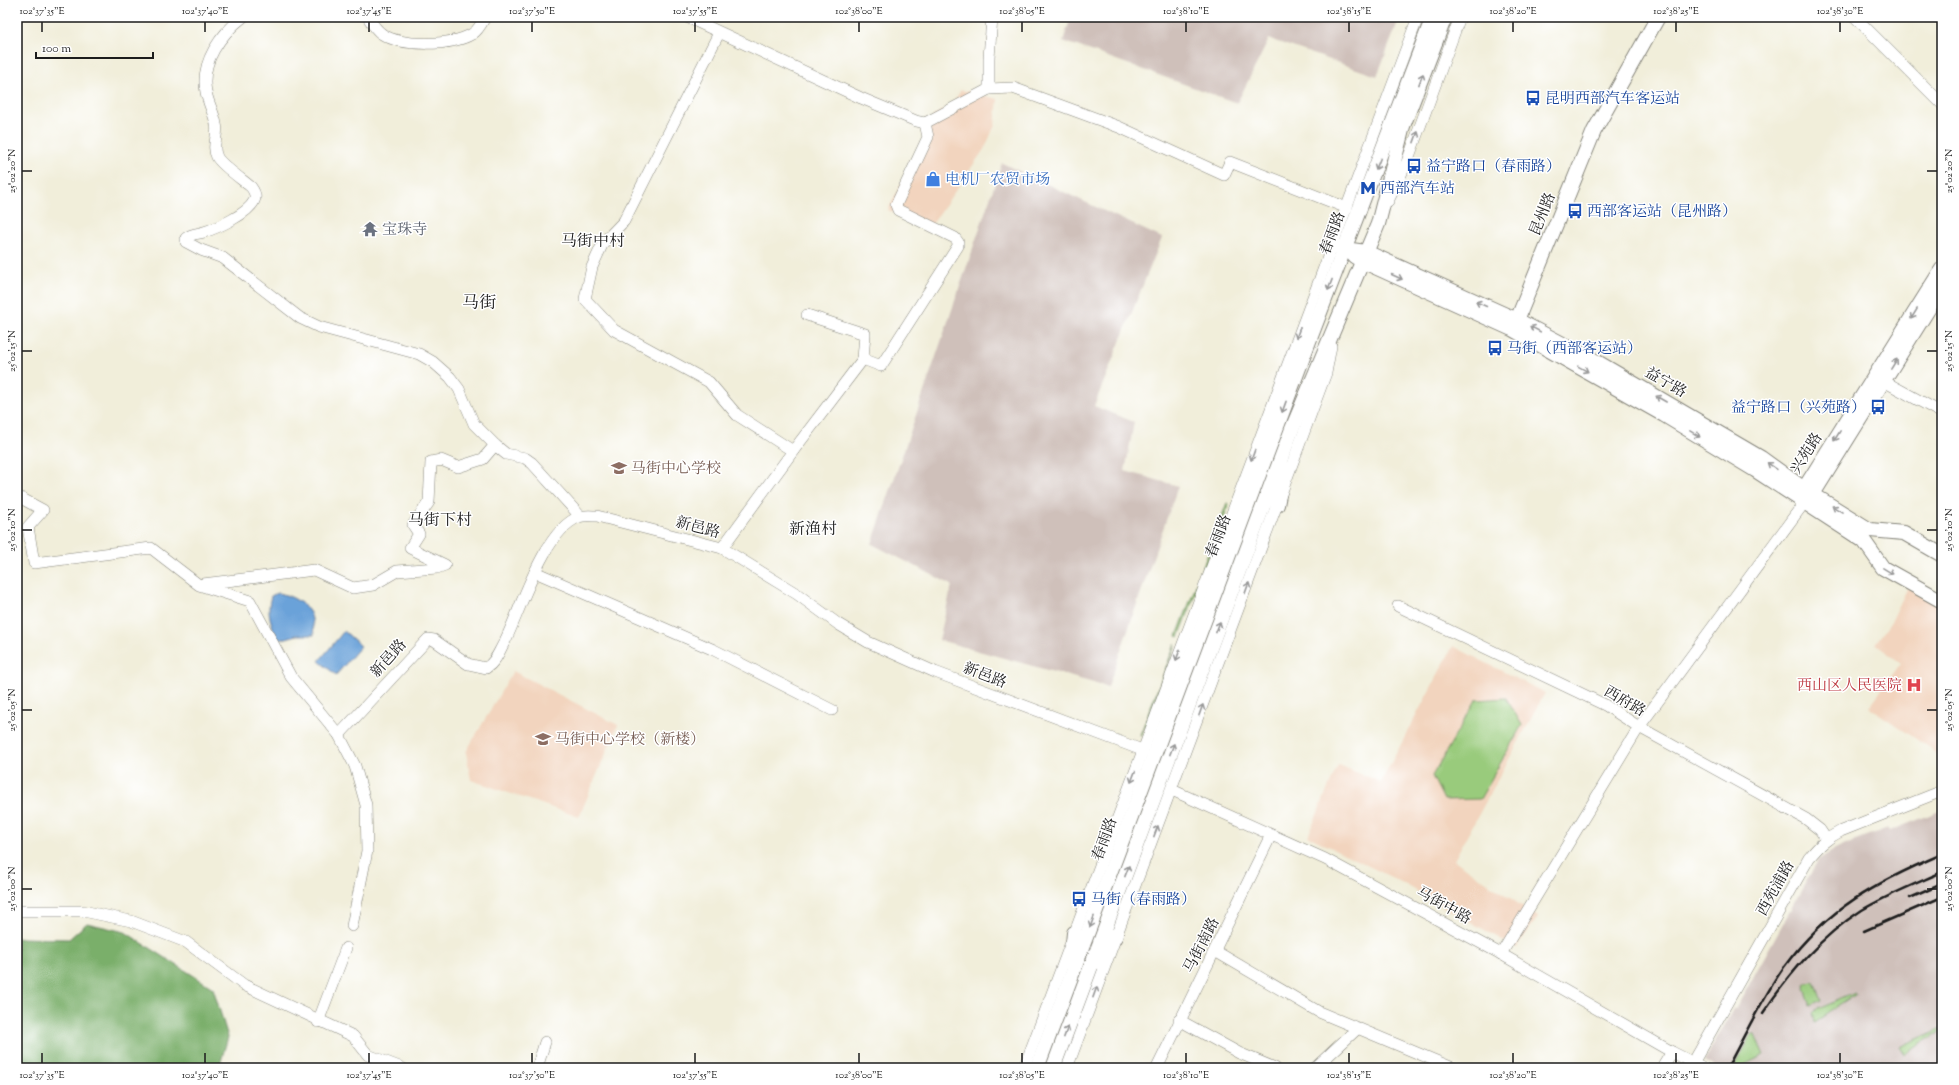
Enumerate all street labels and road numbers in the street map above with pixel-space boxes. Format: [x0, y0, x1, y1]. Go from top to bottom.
street label: 昆州路 [1525, 190, 1562, 239]
street label: 春雨路 [1316, 209, 1351, 258]
street label: 益宁路 [1641, 363, 1690, 404]
street label: 兴苑路 [1786, 429, 1828, 478]
street label: 新邑路 [673, 512, 722, 544]
street label: 春雨路 [1202, 512, 1237, 561]
street label: 新邑路 [366, 635, 412, 683]
street label: 新邑路 [960, 659, 1009, 694]
street label: 西府路 [1600, 682, 1649, 723]
street label: 春雨路 [1088, 815, 1123, 864]
street label: 西苑浦路 [1753, 857, 1800, 920]
street label: 马街中路 [1412, 883, 1475, 930]
street label: 马街南路 [1179, 914, 1225, 977]

